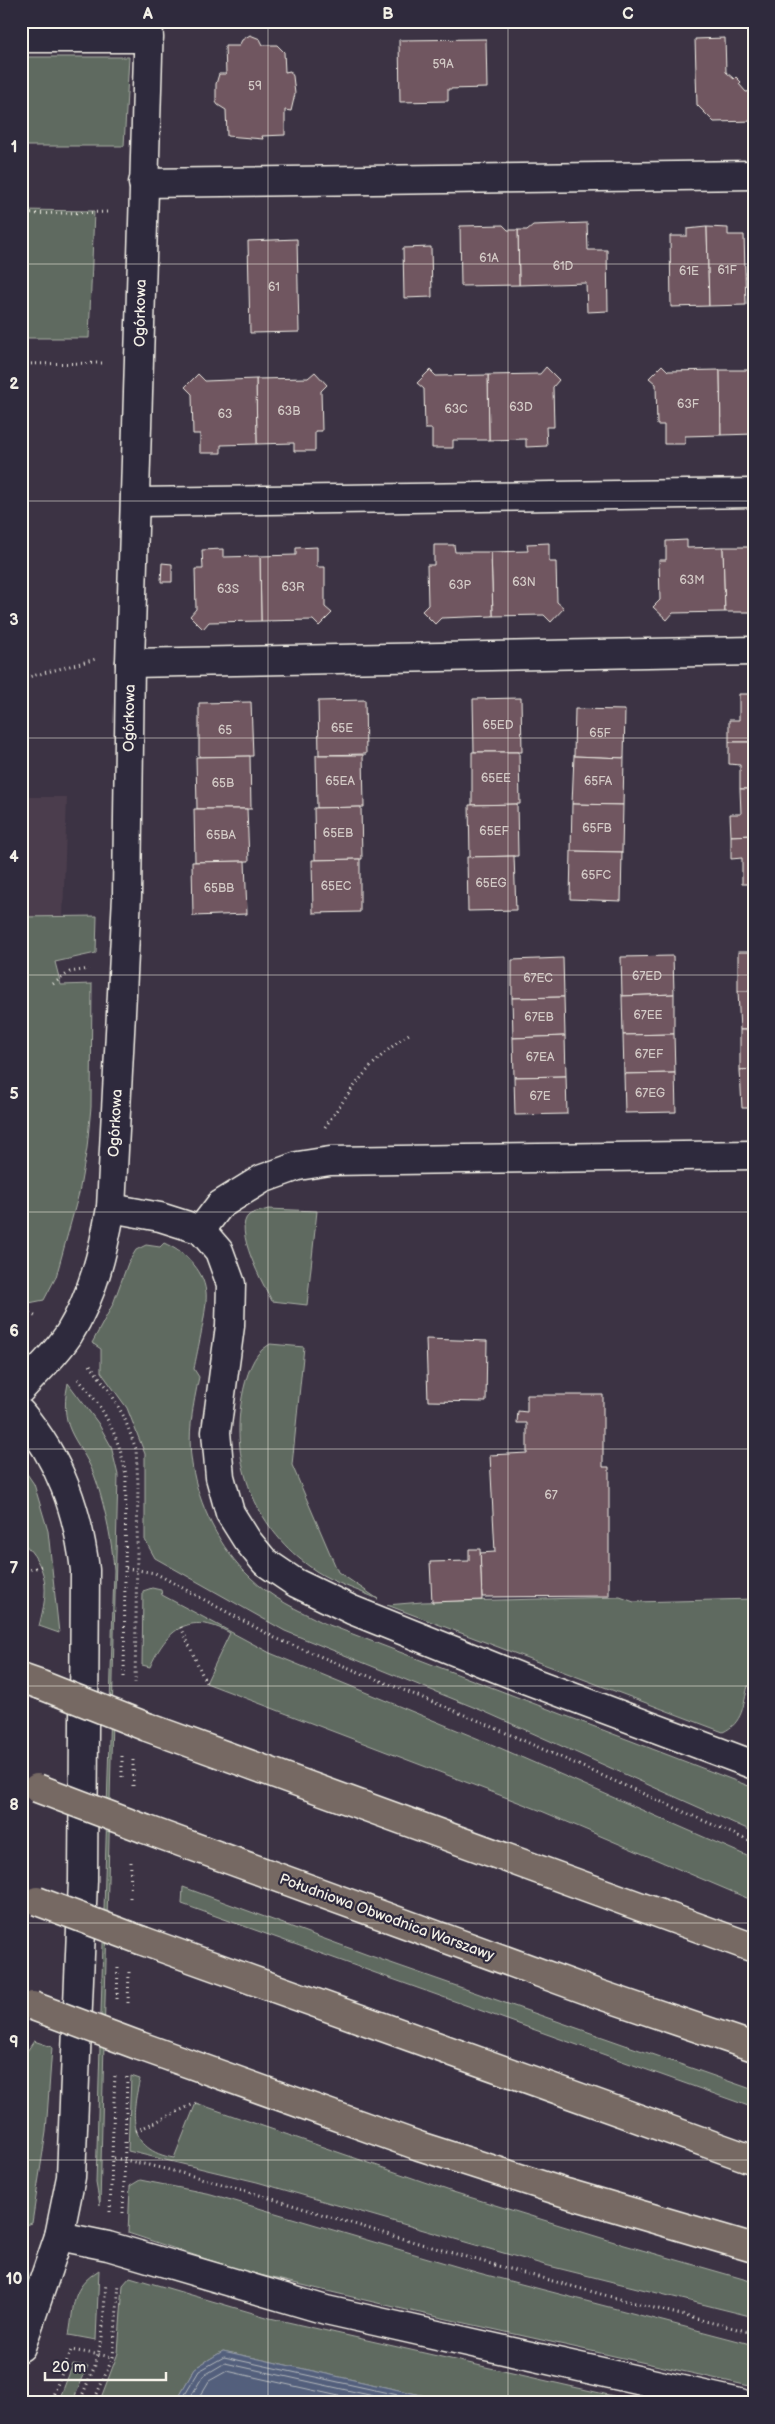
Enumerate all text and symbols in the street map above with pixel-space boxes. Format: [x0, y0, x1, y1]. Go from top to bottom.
text: A [142, 5, 153, 24]
text: B [382, 5, 394, 24]
text: C [622, 5, 634, 24]
house number: 59A [432, 57, 454, 72]
house number: 59 [248, 79, 262, 94]
text: 1 [11, 138, 17, 157]
house number: 61A [479, 251, 499, 266]
house number: 61D [553, 259, 574, 274]
house number: 61F [717, 263, 737, 278]
house number: 61E [679, 264, 699, 279]
street label: Ogórkowa [130, 279, 151, 347]
house number: 61 [268, 280, 280, 295]
text: 2 [9, 375, 19, 394]
house number: 63F [677, 397, 700, 412]
house number: 63D [509, 400, 533, 415]
house number: 63C [444, 402, 468, 417]
house number: 63B [278, 404, 300, 419]
house number: 63 [218, 407, 232, 422]
house number: 63M [679, 573, 705, 588]
house number: 63N [512, 575, 536, 590]
house number: 63P [449, 578, 472, 593]
house number: 63R [281, 580, 305, 595]
house number: 63S [217, 582, 239, 597]
text: 3 [9, 611, 19, 630]
street label: Ogórkowa [119, 684, 140, 752]
house number: 65ED [483, 718, 514, 733]
house number: 65E [331, 721, 353, 736]
house number: 65 [218, 723, 232, 738]
house number: 65F [589, 726, 612, 741]
house number: 65EE [481, 771, 511, 786]
house number: 65EA [325, 774, 355, 789]
house number: 65FA [584, 774, 613, 789]
house number: 65B [212, 776, 234, 791]
house number: 65FB [582, 821, 612, 836]
house number: 65EF [479, 824, 509, 839]
house number: 65EB [323, 826, 353, 841]
house number: 65BA [206, 828, 237, 843]
text: 4 [9, 848, 19, 867]
house number: 65FC [581, 868, 611, 883]
house number: 65EG [476, 876, 506, 891]
house number: 65EC [321, 879, 352, 894]
house number: 65BB [204, 881, 234, 896]
house number: 67ED [632, 969, 662, 984]
house number: 67EC [523, 971, 553, 986]
house number: 67EE [633, 1008, 663, 1023]
house number: 67EB [524, 1010, 554, 1025]
house number: 67EF [635, 1047, 664, 1062]
house number: 67EA [526, 1050, 555, 1065]
text: 5 [9, 1085, 19, 1104]
house number: 67EG [635, 1086, 665, 1101]
street label: Ogórkowa [104, 1089, 127, 1157]
house number: 67E [529, 1089, 551, 1104]
text: 6 [9, 1322, 19, 1341]
house number: 67 [544, 1488, 558, 1503]
text: 7 [10, 1559, 19, 1578]
text: 8 [9, 1796, 19, 1815]
street label: Południowa Obwodnica Warszawy [277, 1870, 497, 1965]
text: 9 [9, 2033, 19, 2052]
text: 10 [6, 2270, 22, 2289]
scale bar [45, 2349, 166, 2381]
text: 20 m [52, 2358, 86, 2377]

